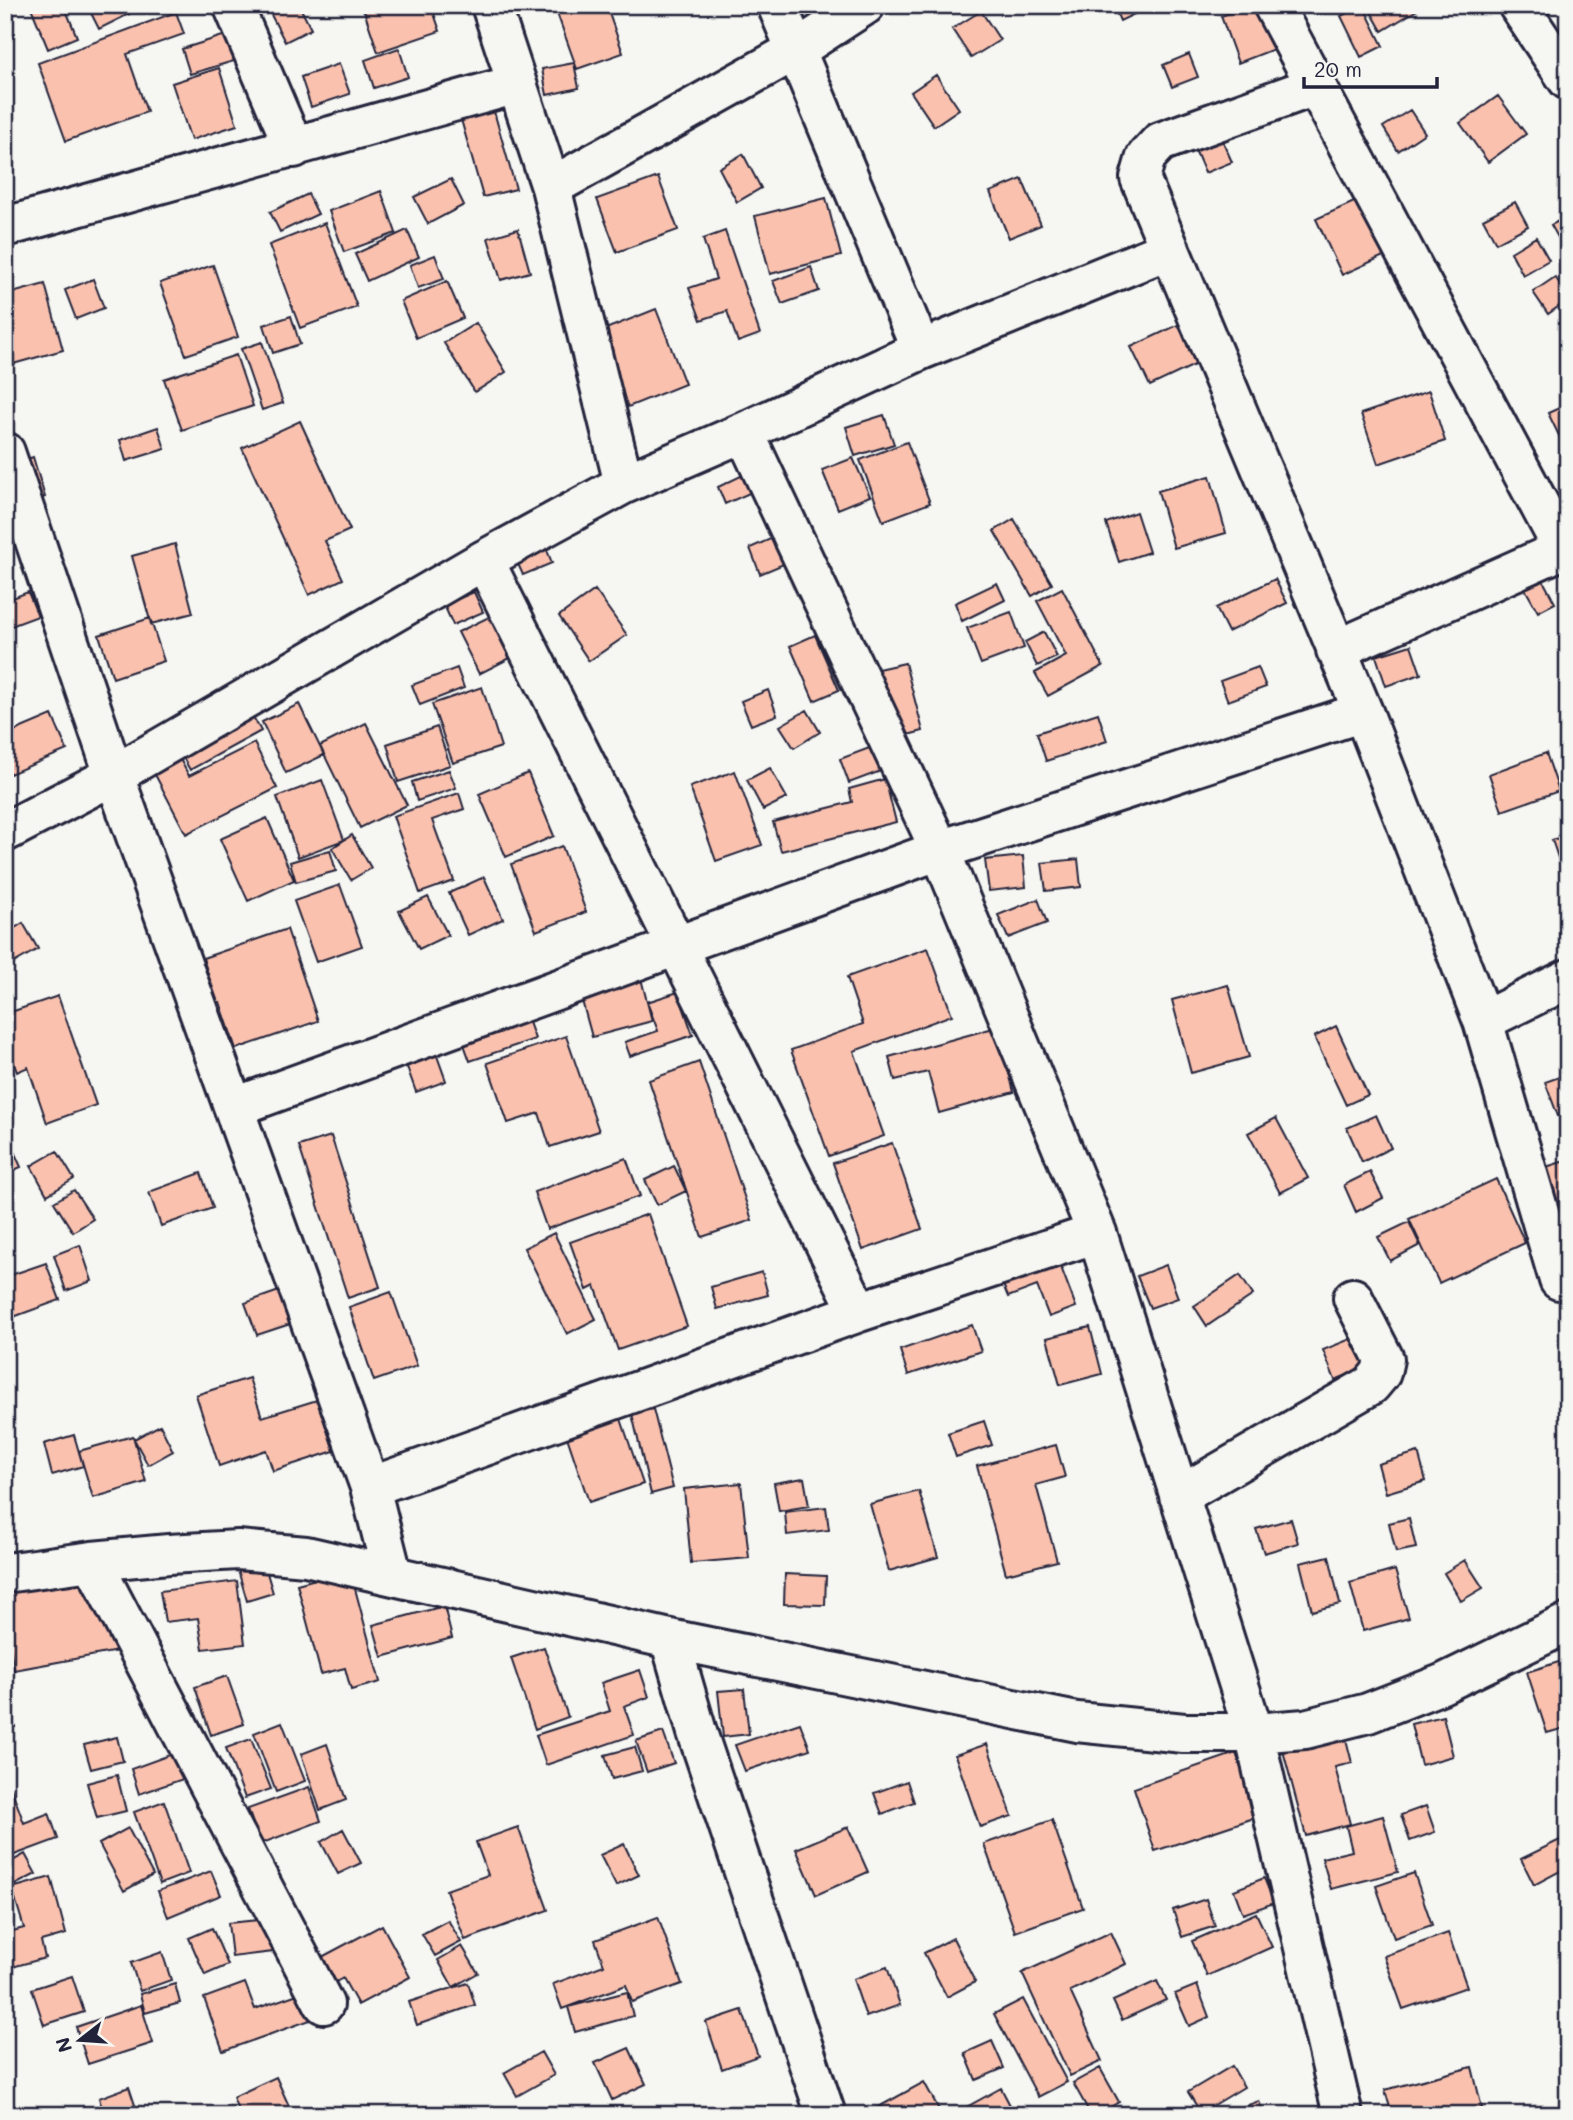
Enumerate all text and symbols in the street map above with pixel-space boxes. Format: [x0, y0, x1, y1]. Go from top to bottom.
scale bar [1304, 46, 1436, 90]
text: 20 m [1314, 55, 1362, 82]
north arrow [46, 2004, 116, 2074]
text: N [49, 2035, 77, 2056]

